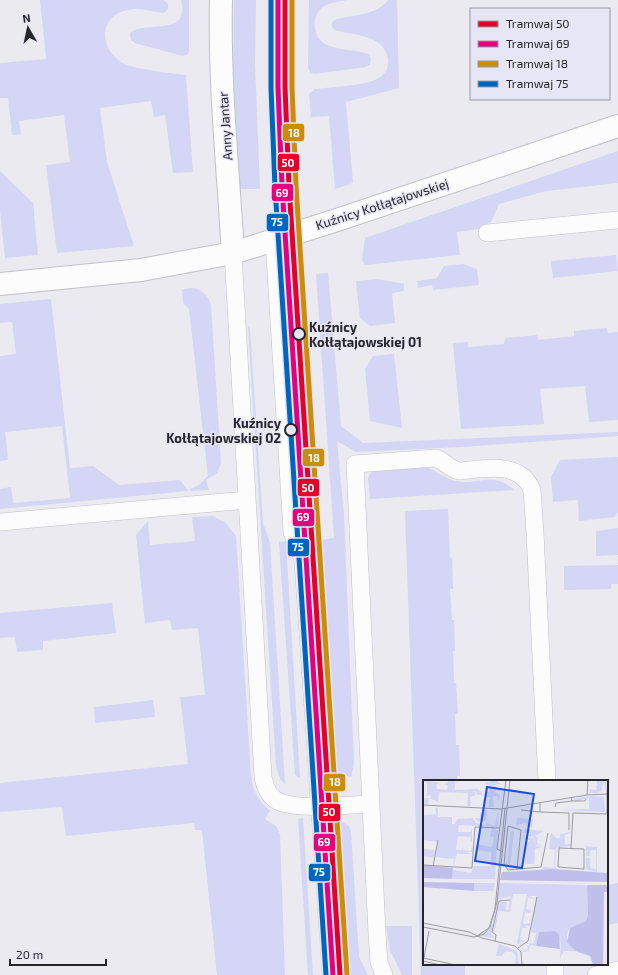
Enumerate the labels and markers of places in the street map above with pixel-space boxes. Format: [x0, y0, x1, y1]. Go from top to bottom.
place label: Kuźnicy Kołłątajowskiej 01 [309, 319, 422, 350]
marker: Kuźnicy Kołłątajowskiej 01 [292, 327, 306, 341]
place label: Kuźnicy Kołłątajowskiej 02 [166, 415, 282, 446]
marker: Kuźnicy Kołłątajowskiej 02 [284, 423, 298, 437]

